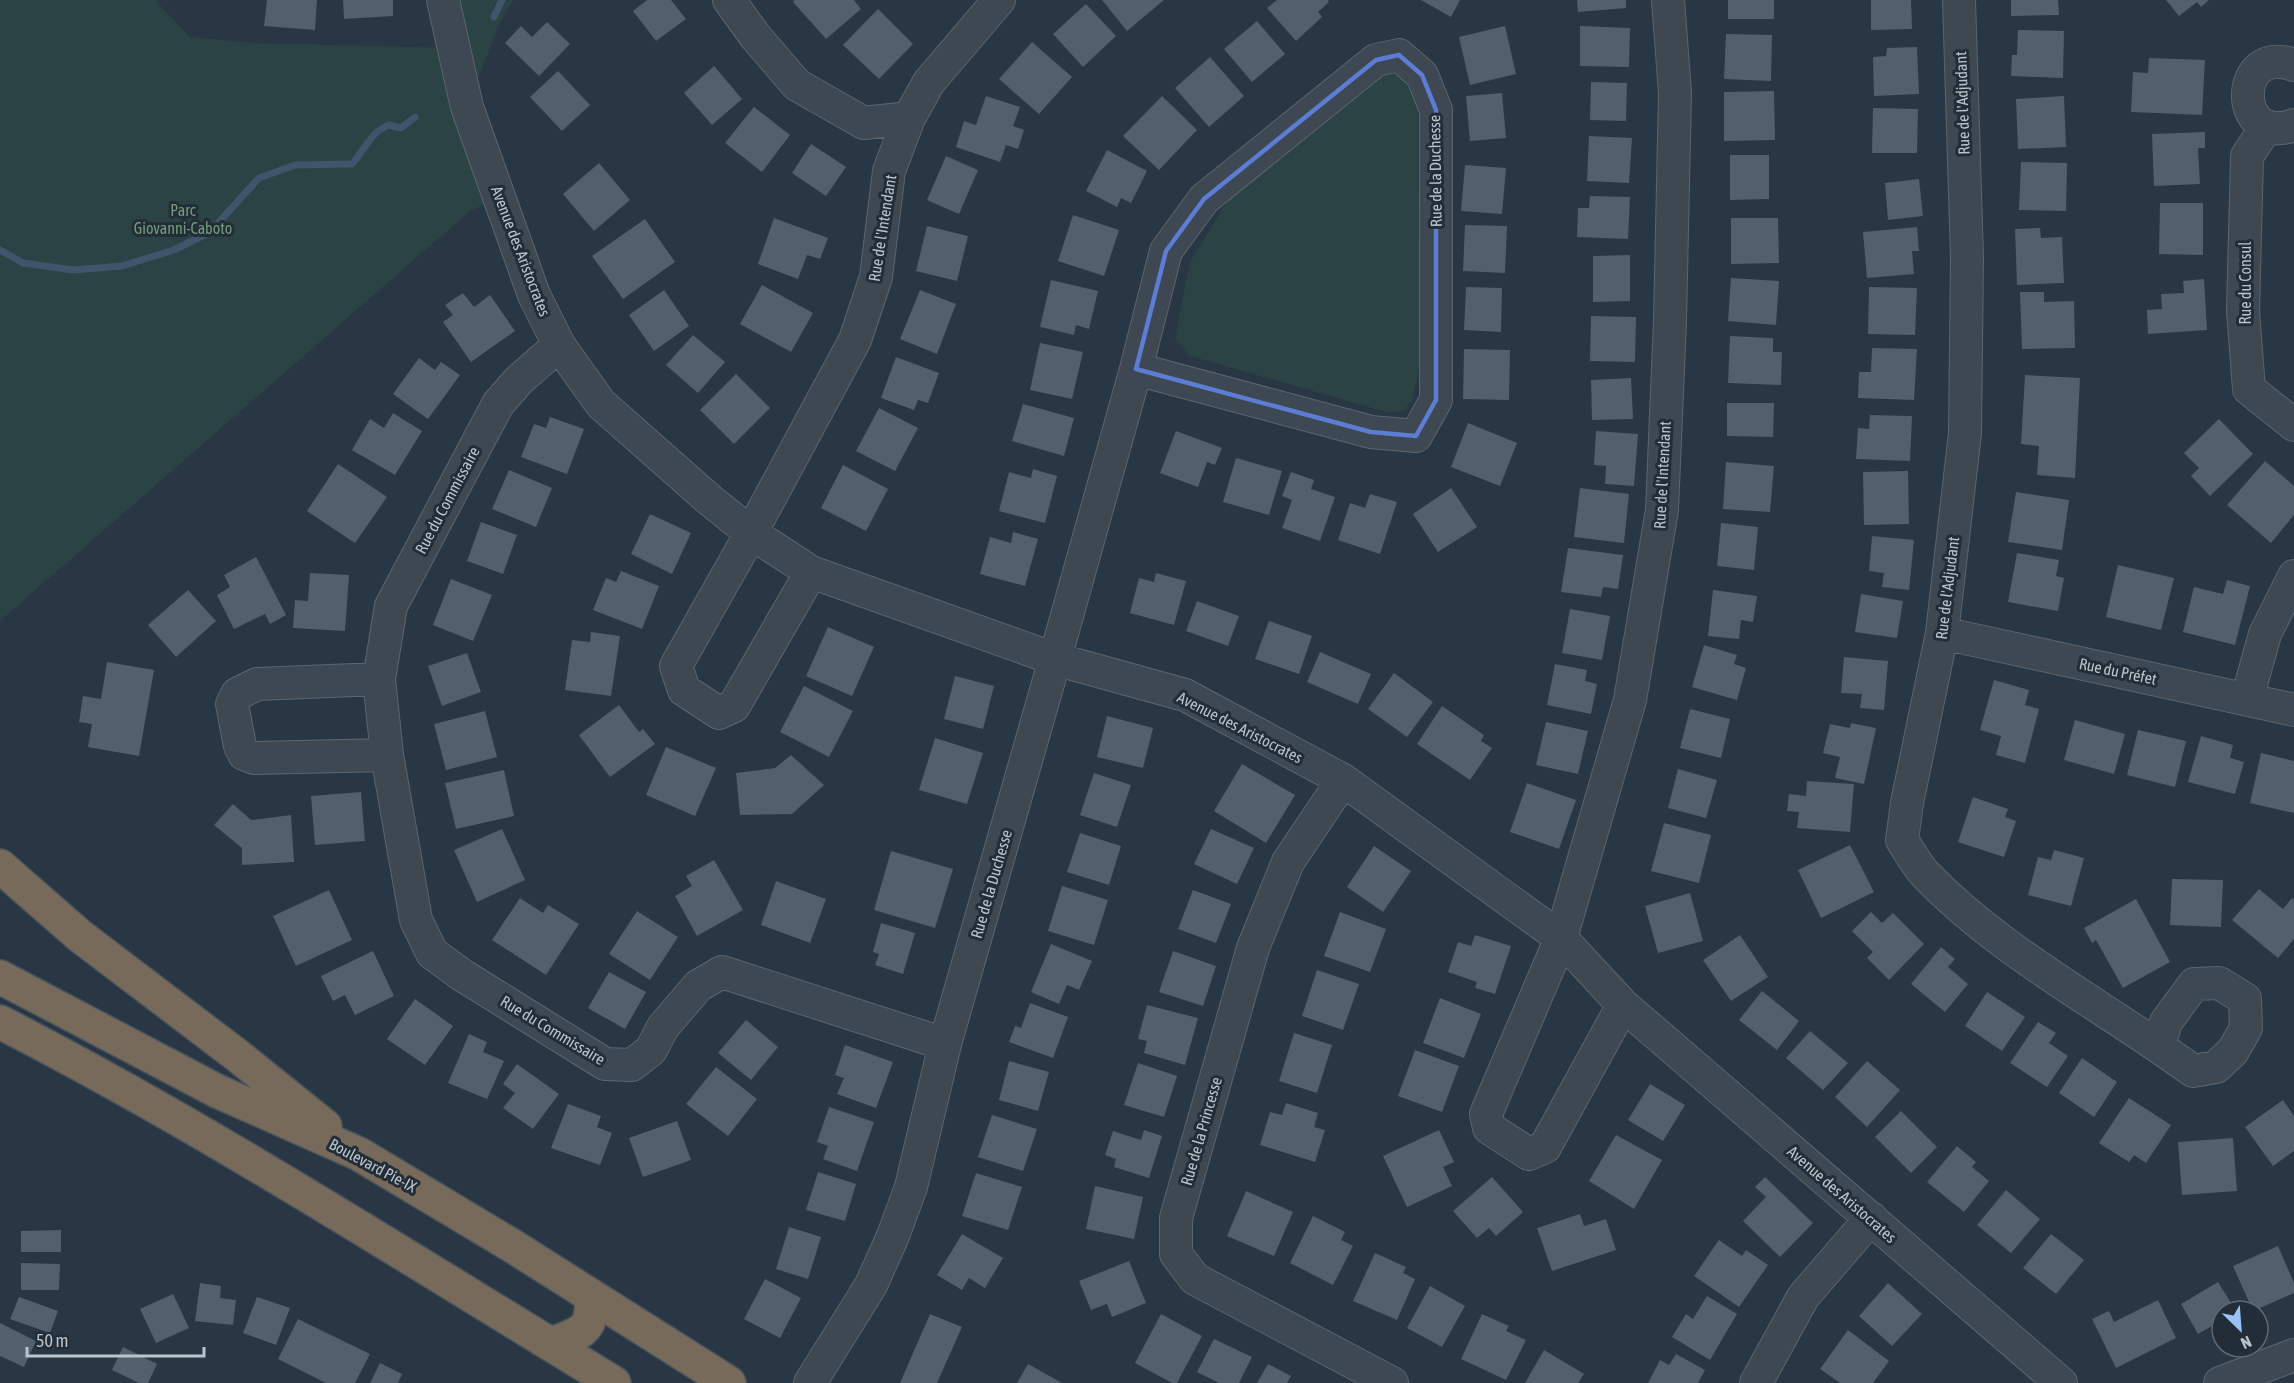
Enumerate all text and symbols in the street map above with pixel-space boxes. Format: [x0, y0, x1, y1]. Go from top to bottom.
street label: Rue de l'Adjudant [1951, 51, 1974, 155]
street label: Rue de la Duchesse [1425, 115, 1445, 227]
street label: Rue de l'Intendant [865, 173, 899, 283]
street label: Avenue des Aristocrates [488, 183, 554, 319]
park label: Parc Giovanni-Caboto [134, 201, 232, 237]
street label: Rue du Consul [2236, 241, 2254, 324]
street label: Rue de l'Intendant [1650, 420, 1674, 529]
street label: Rue du Commissaire [411, 443, 483, 557]
street label: Rue de l'Adjudant [1932, 535, 1963, 640]
street label: Rue du Préfet [2078, 654, 2159, 688]
street label: Avenue des Aristocrates [1174, 688, 1306, 767]
street label: Rue de la Duchesse [967, 828, 1015, 940]
street label: Rue du Commissaire [498, 992, 608, 1068]
street label: Rue de la Princesse [1177, 1075, 1225, 1187]
street label: Boulevard Pie-IX [326, 1134, 420, 1196]
street label: Avenue des Aristocrates [1784, 1142, 1900, 1246]
north arrow [2210, 1299, 2270, 1359]
scale bar [27, 1320, 204, 1358]
text: 50 m [36, 1330, 68, 1351]
text: N [2238, 1332, 2254, 1353]

